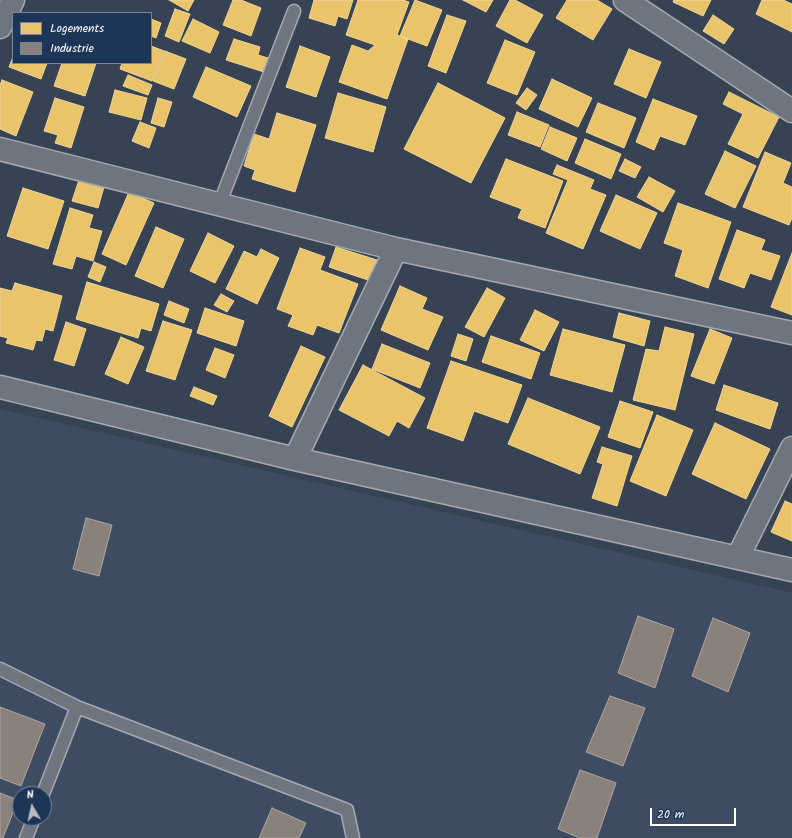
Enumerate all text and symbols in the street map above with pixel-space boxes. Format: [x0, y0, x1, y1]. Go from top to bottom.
legend [12, 12, 152, 64]
text: Logements [50, 19, 104, 38]
text: Industrie [50, 39, 94, 58]
north arrow [12, 786, 52, 826]
text: N [25, 786, 35, 805]
scale bar [652, 800, 738, 826]
text: 20 m [657, 805, 684, 824]

